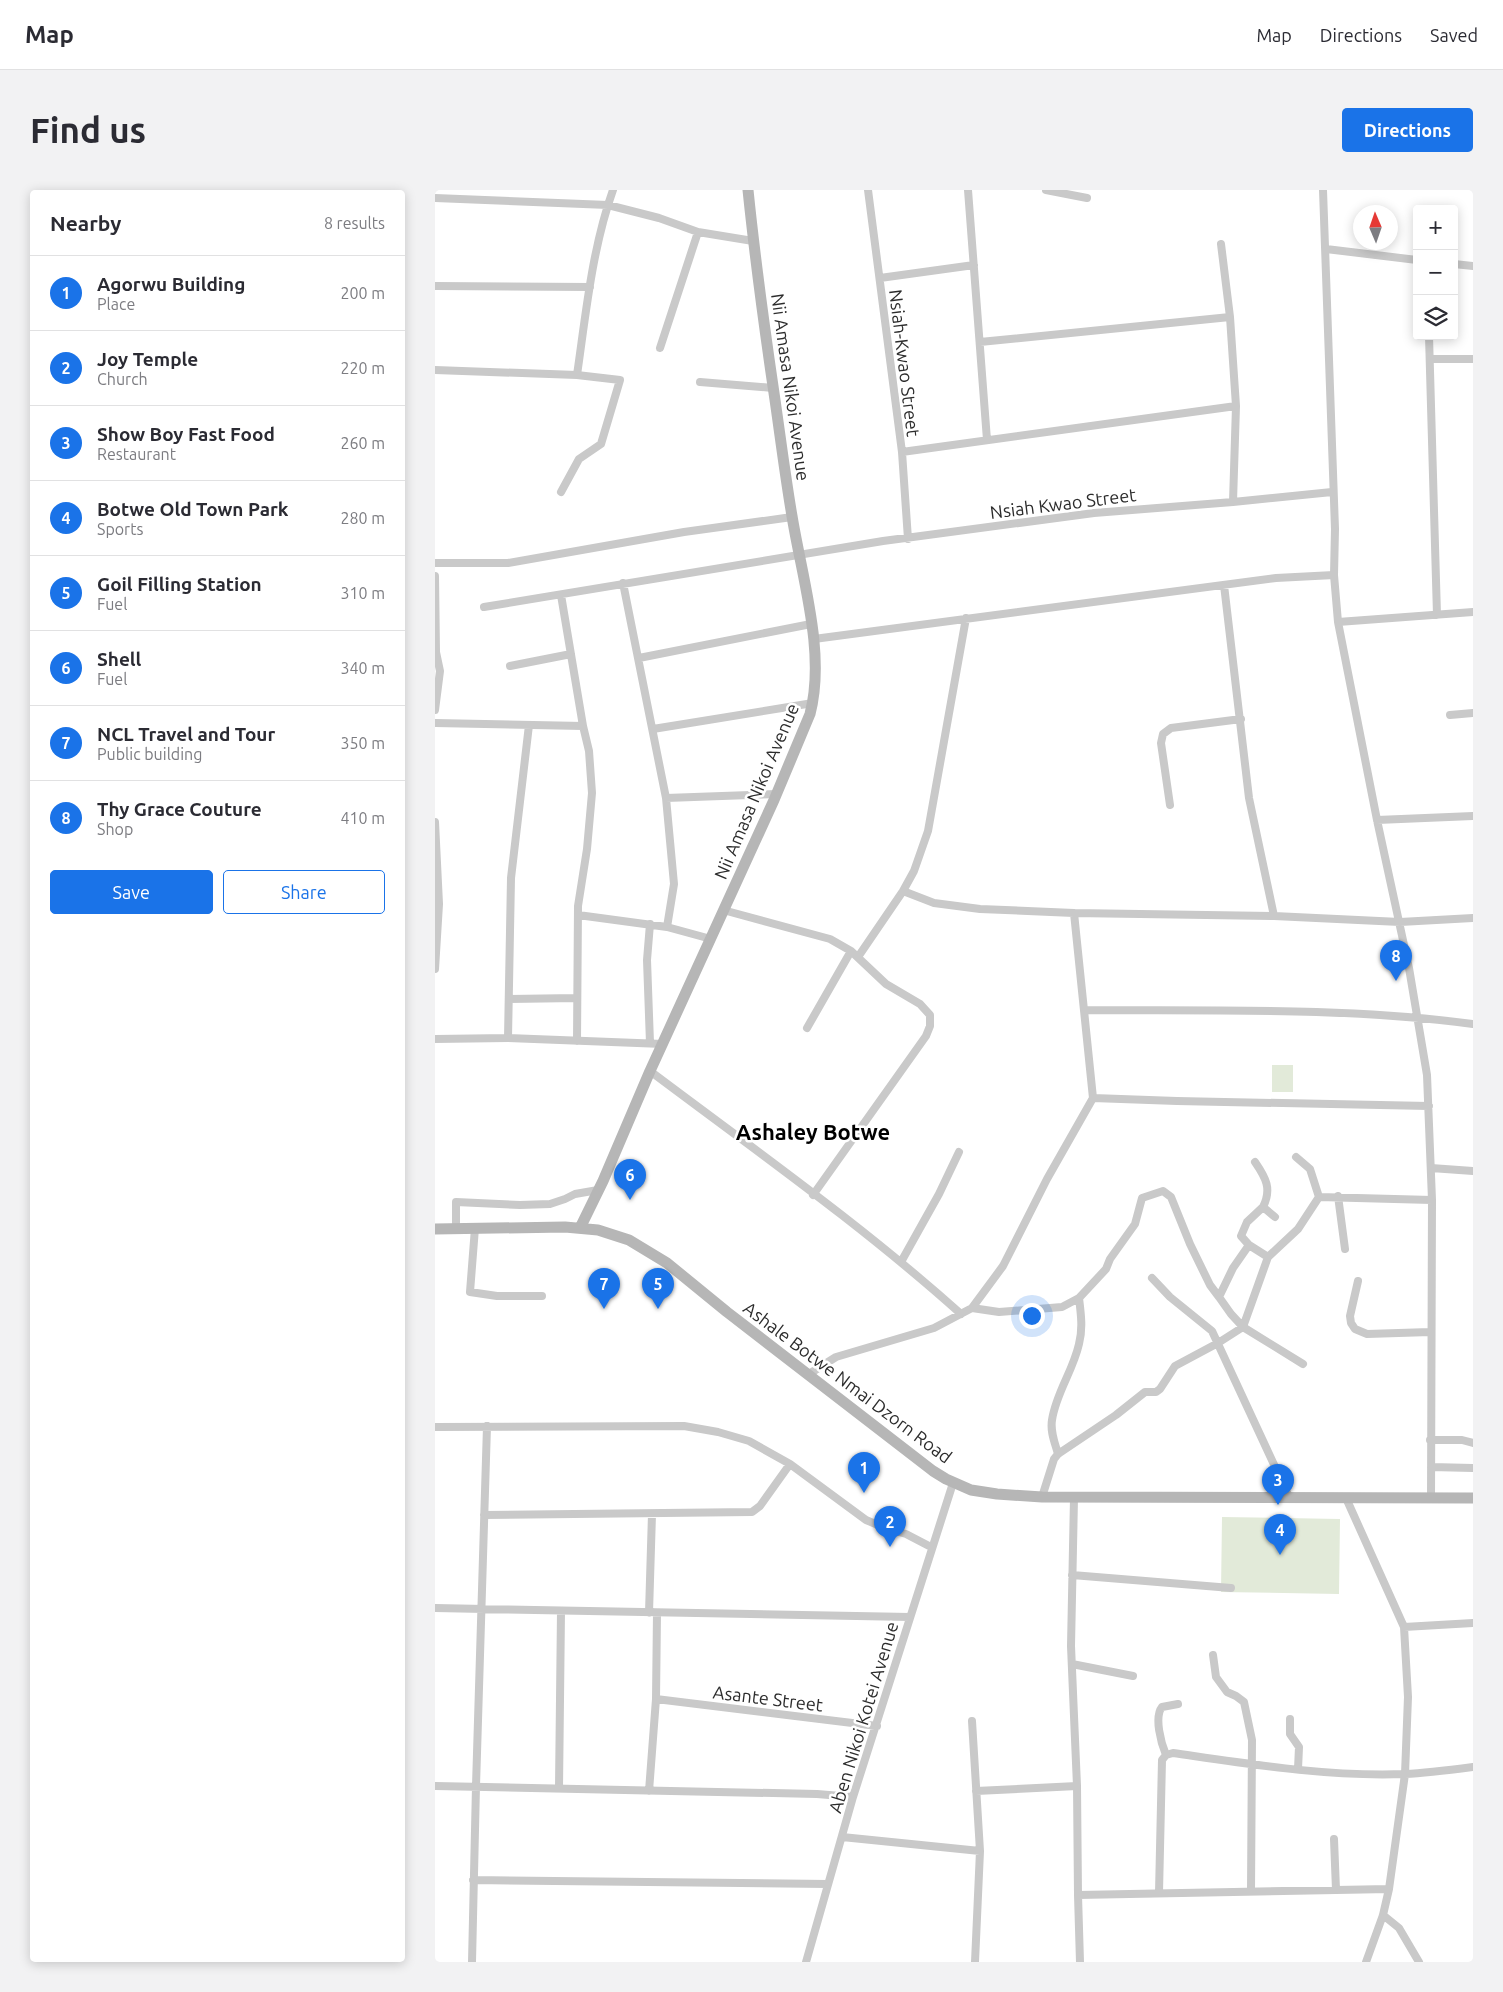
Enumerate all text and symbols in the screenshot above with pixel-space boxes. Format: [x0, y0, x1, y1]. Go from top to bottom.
text: Map [25, 21, 74, 48]
text: Map [1256, 25, 1292, 45]
text: Directions [1320, 25, 1402, 45]
text: Saved [1430, 25, 1478, 45]
button: Directions [1342, 108, 1473, 152]
text: Find us [30, 110, 146, 150]
north arrow [1353, 205, 1398, 250]
map controls [1413, 205, 1458, 340]
button: + [1413, 205, 1458, 250]
text: Nearby [50, 211, 121, 235]
text: 8 results [324, 214, 385, 232]
button: − [1413, 250, 1458, 295]
text: Agorwu Building [97, 273, 245, 295]
text: 1 [61, 284, 71, 302]
text: 200 m [340, 284, 385, 302]
street label: Nsiah-Kwao Street [886, 288, 924, 438]
street label: Nii Amasa Nikoi Avenue [768, 292, 814, 482]
text: Place [97, 295, 135, 313]
button: layers [1413, 295, 1458, 340]
text: Joy Temple [97, 348, 198, 370]
text: 2 [61, 359, 71, 377]
text: 220 m [340, 359, 385, 377]
text: Church [97, 370, 148, 388]
text: Show Boy Fast Food [97, 423, 275, 445]
text: 3 [61, 434, 71, 452]
text: 260 m [340, 434, 385, 452]
text: Restaurant [97, 445, 176, 463]
street label: Nsiah Kwao Street [989, 484, 1137, 522]
text: Botwe Old Town Park [97, 498, 288, 520]
text: 4 [61, 509, 71, 527]
text: 280 m [340, 509, 385, 527]
text: Sports [97, 520, 143, 538]
text: Goil Filling Station [97, 573, 262, 595]
text: 5 [61, 584, 71, 602]
text: 310 m [340, 584, 385, 602]
text: Fuel [97, 595, 127, 613]
text: Shell [97, 648, 141, 670]
text: 6 [61, 659, 71, 677]
text: 340 m [340, 659, 385, 677]
text: Fuel [97, 670, 127, 688]
street label: Nii Amasa Nikoi Avenue [710, 700, 802, 882]
text: NCL Travel and Tour [97, 723, 275, 745]
text: 7 [61, 734, 71, 752]
text: 350 m [340, 734, 385, 752]
text: Public building [97, 745, 202, 763]
text: Thy Grace Couture [97, 798, 262, 820]
text: 8 [61, 809, 71, 827]
text: 410 m [340, 809, 385, 827]
text: Shop [97, 820, 133, 838]
button: Save [50, 870, 213, 914]
button: Share [223, 870, 385, 914]
pin: 8 [1380, 940, 1412, 981]
district label: Ashaley Botwe [736, 1119, 890, 1144]
pin: 6 [614, 1159, 646, 1200]
pin: 7 [588, 1268, 620, 1309]
pin: 5 [642, 1268, 674, 1309]
street label: Ashale Botwe Nmai Dzorn Road [740, 1297, 956, 1467]
your location [1019, 1303, 1045, 1329]
pin: 1 [848, 1452, 880, 1493]
pin: 3 [1262, 1464, 1294, 1505]
pin: 2 [874, 1506, 906, 1547]
pin: 4 [1264, 1514, 1296, 1555]
street label: Aben Nikoi Kotei Avenue [824, 1619, 902, 1815]
street label: Asante Street [712, 1681, 824, 1715]

